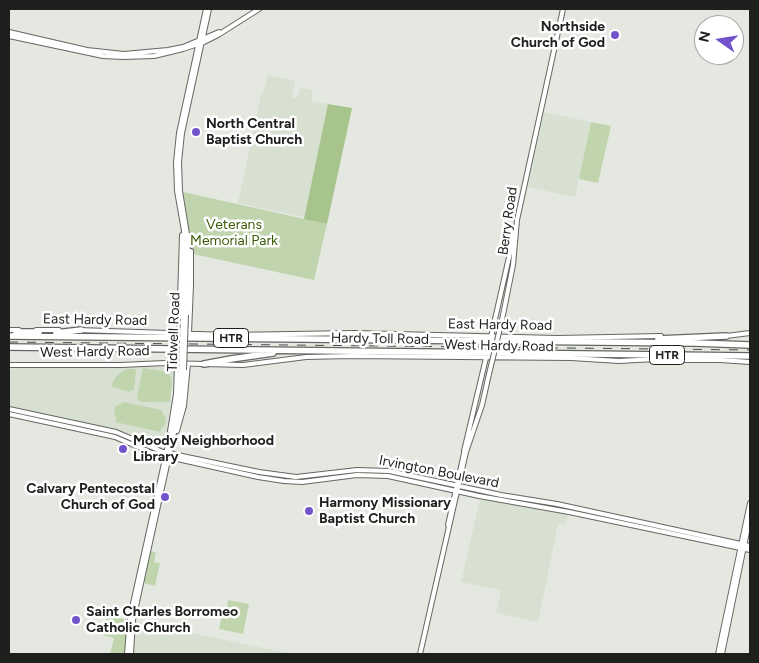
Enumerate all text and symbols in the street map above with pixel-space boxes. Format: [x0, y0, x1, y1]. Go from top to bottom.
north arrow [694, 15, 744, 65]
place label: Northside Church of God [511, 19, 605, 52]
marker: Northside Church of God [609, 29, 621, 41]
text: N [695, 30, 714, 44]
place label: North Central Baptist Church [206, 116, 302, 148]
marker: North Central Baptist Church [190, 126, 202, 138]
street label: Berry Road [495, 186, 521, 256]
park label: Veterans Memorial Park [190, 217, 278, 250]
street label: Tidwell Road [164, 292, 184, 372]
street label: East Hardy Road [43, 311, 147, 329]
street label: East Hardy Road [448, 316, 552, 334]
road number: HTR [214, 328, 248, 348]
street label: Hardy Toll Road [331, 330, 429, 348]
street label: West Hardy Road [444, 337, 554, 355]
street label: West Hardy Road [40, 343, 150, 361]
road number: HTR [650, 346, 684, 364]
place label: Moody Neighborhood Library [133, 433, 274, 466]
marker: Moody Neighborhood Library [117, 443, 129, 455]
street label: Irvington Boulevard [378, 452, 500, 492]
place label: Calvary Pentecostal Church of God [26, 481, 155, 514]
marker: Calvary Pentecostal Church of God [159, 491, 171, 503]
place label: Harmony Missionary Baptist Church [319, 495, 451, 528]
marker: Harmony Missionary Baptist Church [303, 505, 315, 517]
place label: Saint Charles Borromeo Catholic Church [86, 604, 238, 636]
marker: Saint Charles Borromeo Catholic Church [70, 614, 82, 626]

